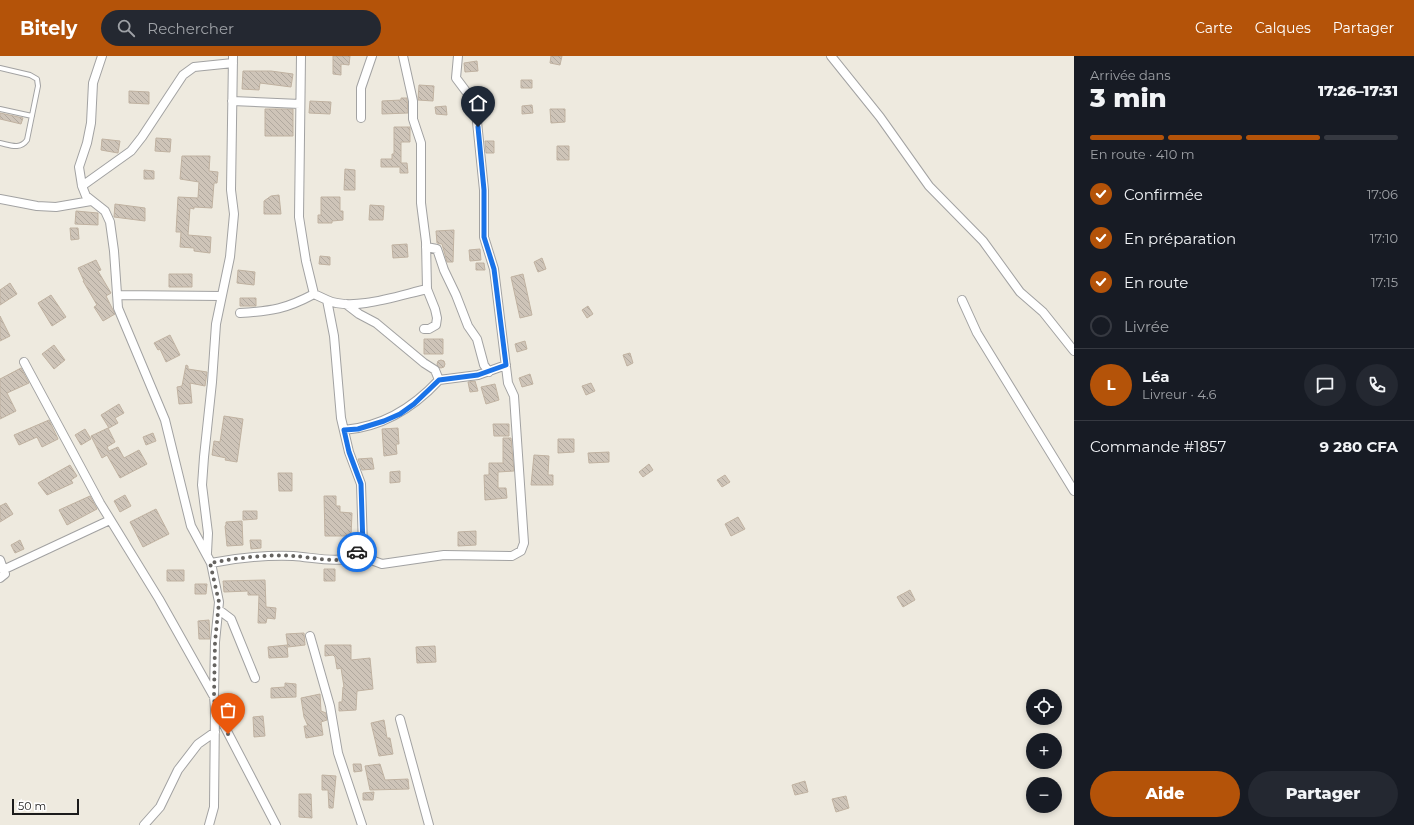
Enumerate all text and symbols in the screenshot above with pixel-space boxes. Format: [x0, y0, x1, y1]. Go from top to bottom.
search box [101, 10, 381, 46]
text: Bitely [20, 17, 77, 40]
icon: search [115, 17, 137, 39]
text: Rechercher [147, 19, 234, 38]
text: Carte [1195, 19, 1233, 37]
text: Calques [1255, 19, 1311, 37]
text: Partager [1333, 19, 1394, 37]
text: Arrivée dans [1090, 67, 1171, 83]
text: 17:26–17:31 [1318, 81, 1398, 100]
text: 3 min [1090, 82, 1167, 114]
pin [461, 86, 495, 127]
icon: home [467, 92, 489, 114]
text: En route · 410 m [1090, 146, 1195, 162]
icon: check [1090, 183, 1112, 205]
text: Confirmée [1124, 185, 1203, 204]
text: 17:06 [1367, 186, 1398, 202]
icon: check [1090, 227, 1112, 249]
text: En préparation [1124, 229, 1236, 248]
text: 17:10 [1370, 230, 1398, 246]
icon: check [1090, 271, 1112, 293]
text: En route [1124, 273, 1188, 292]
text: 17:15 [1371, 274, 1398, 290]
text: Livrée [1124, 317, 1169, 336]
button: chat [1304, 364, 1346, 406]
button: phone [1356, 364, 1398, 406]
text: Léa [1142, 367, 1170, 386]
text: L [1106, 375, 1116, 394]
text: Livreur · 4.6 [1142, 386, 1217, 402]
text: Commande #1857 [1090, 437, 1226, 456]
text: 9 280 CFA [1320, 437, 1398, 456]
courier [337, 532, 377, 572]
icon: car [346, 541, 368, 563]
map controls [1026, 689, 1062, 813]
button: locate [1026, 689, 1062, 725]
pin [211, 693, 245, 734]
icon: bag [217, 699, 239, 721]
button: + [1026, 733, 1062, 769]
button: Aide [1090, 771, 1240, 817]
button: Partager [1248, 771, 1398, 817]
button: − [1026, 777, 1062, 813]
scale bar [12, 797, 79, 816]
text: 50 m [18, 799, 46, 813]

